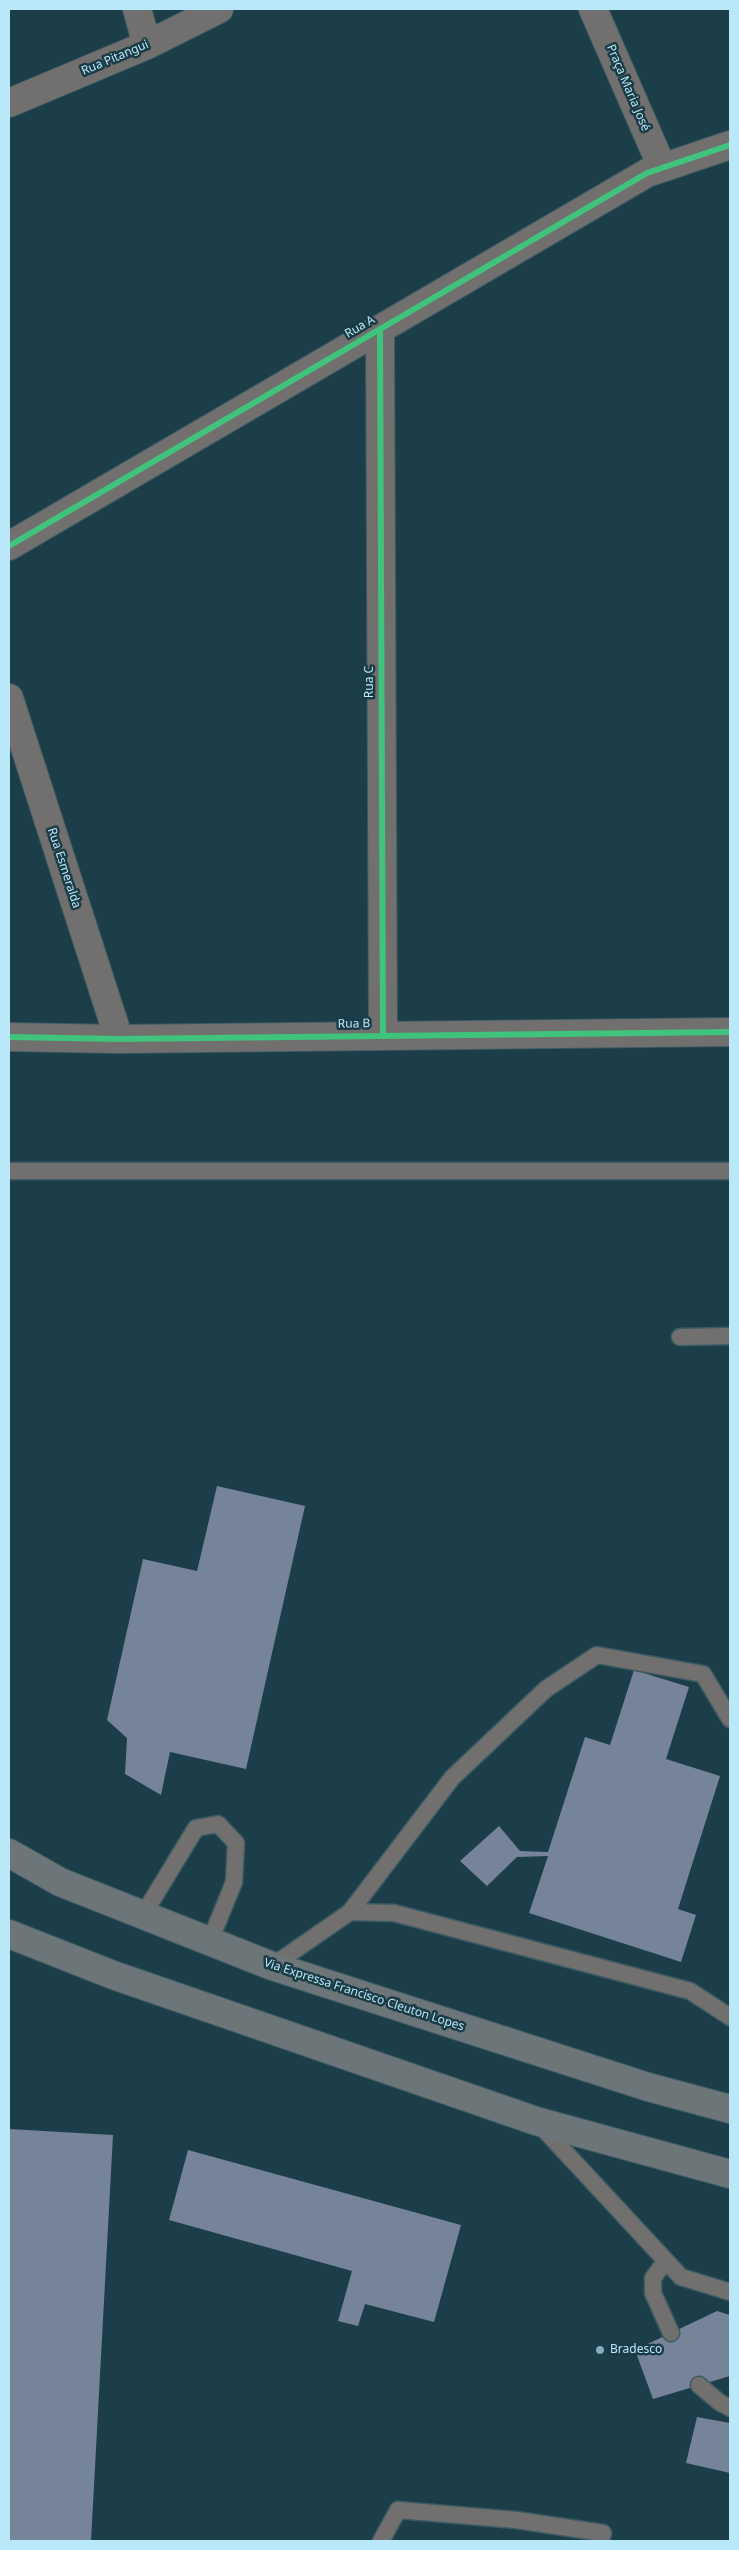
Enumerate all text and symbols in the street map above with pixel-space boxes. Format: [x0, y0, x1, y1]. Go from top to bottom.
street label: Rua Pitangui [79, 37, 151, 79]
street label: Praça Maria José [603, 42, 653, 134]
street label: Rua A [342, 313, 378, 341]
street label: Rua C [363, 666, 377, 698]
street label: Rua Esmeralda [44, 826, 84, 910]
street label: Rua B [338, 1017, 370, 1031]
street label: Via Expressa Francisco Cleuton Lopes [262, 1956, 466, 2034]
place label: Bradesco [610, 2343, 662, 2357]
marker: Bradesco [594, 2344, 606, 2356]

